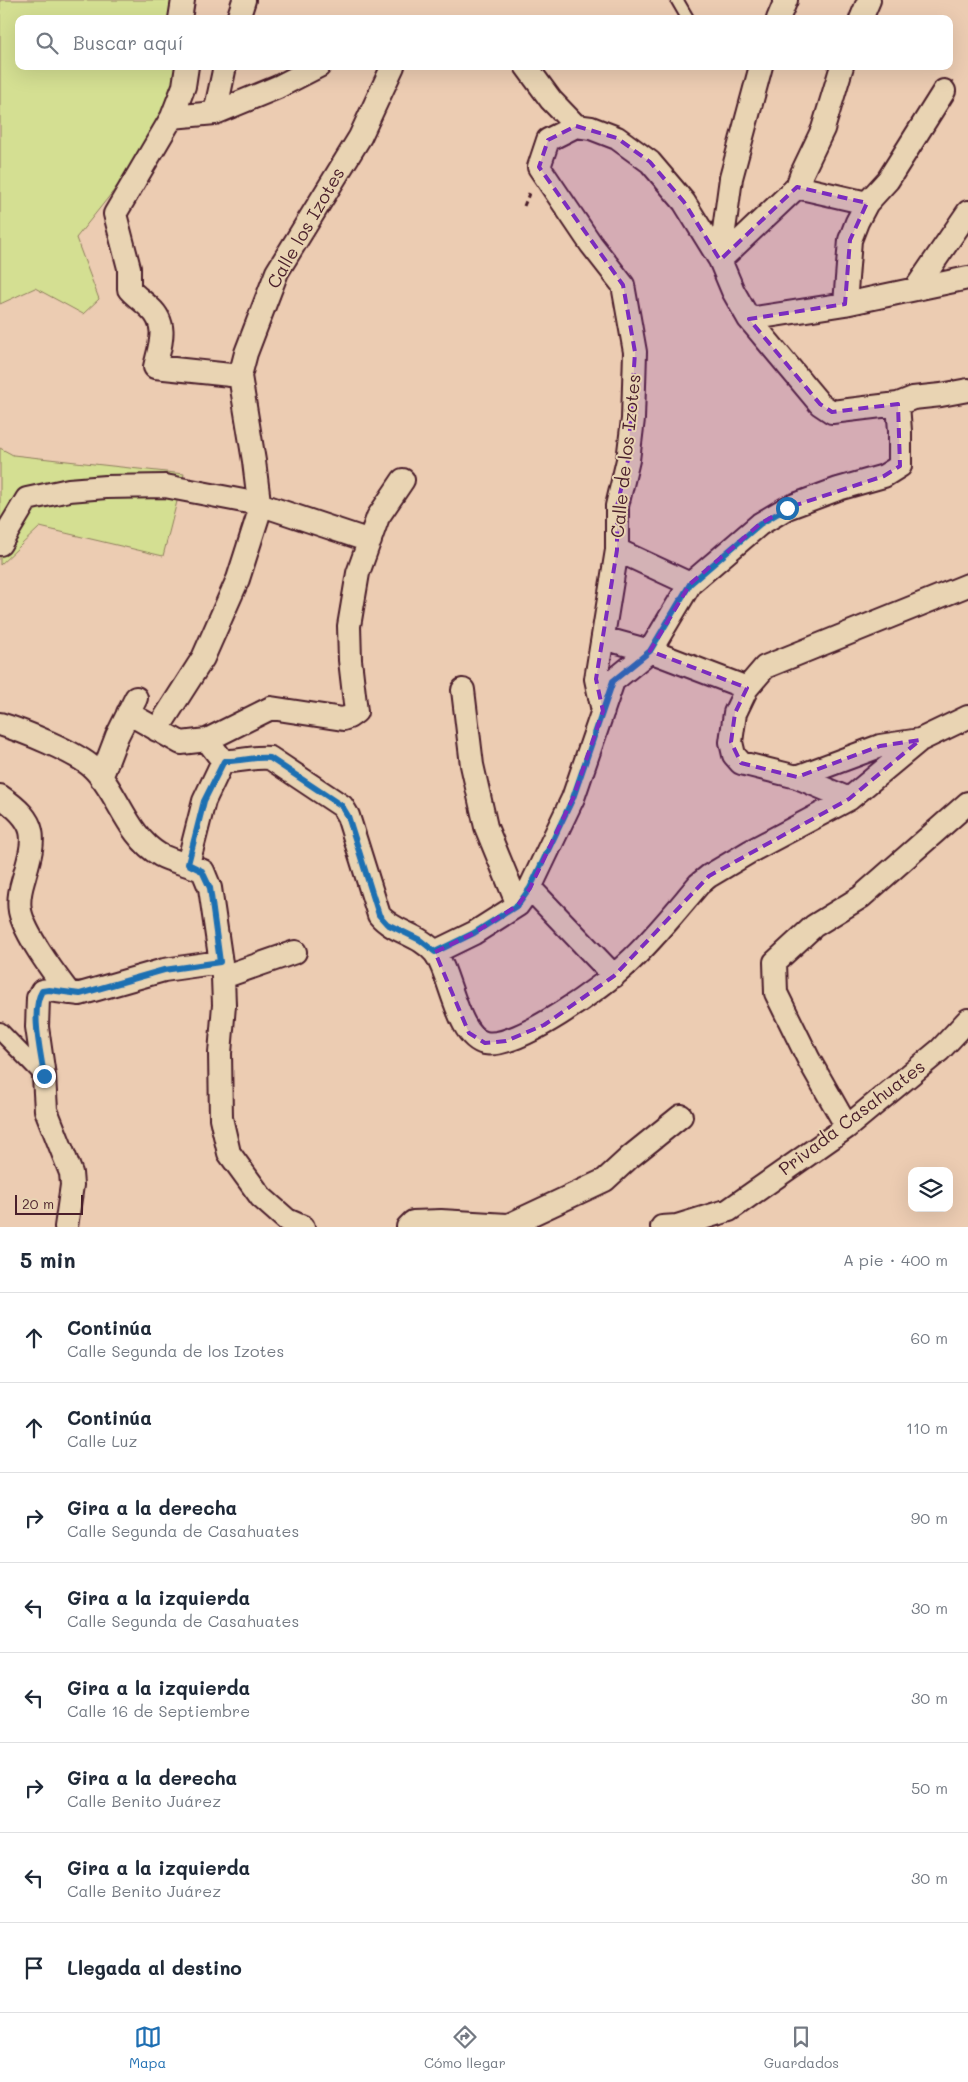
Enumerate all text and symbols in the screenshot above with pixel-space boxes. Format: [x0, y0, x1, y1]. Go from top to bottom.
search box [15, 15, 953, 70]
icon: search [33, 29, 61, 57]
text: Buscar aquí [73, 30, 183, 55]
street label: Calle los Izotes [261, 163, 350, 292]
street label: Calle de los Izotes [604, 373, 646, 539]
route start [776, 497, 799, 520]
street label: Privada Casahuates [773, 1054, 930, 1180]
route end [33, 1065, 56, 1088]
map controls [908, 1167, 953, 1212]
button: layers [908, 1167, 953, 1212]
scale bar [15, 1192, 82, 1215]
text: 20 m [22, 1194, 54, 1213]
text: 5 min [20, 1246, 76, 1273]
text: A pie · 400 m [843, 1249, 948, 1270]
text: Continúa [67, 1315, 152, 1340]
icon: ahead [20, 1324, 48, 1352]
text: 60 m [911, 1327, 948, 1348]
text: Calle Segunda de los Izotes [67, 1340, 284, 1361]
text: Continúa [67, 1405, 152, 1430]
icon: ahead [20, 1414, 48, 1442]
text: 110 m [906, 1417, 948, 1438]
text: Calle Luz [67, 1430, 138, 1451]
text: Gira a la derecha [67, 1495, 237, 1520]
icon: right [20, 1504, 48, 1532]
text: 90 m [911, 1507, 948, 1528]
text: Calle Segunda de Casahuates [67, 1520, 299, 1541]
text: Gira a la izquierda [67, 1585, 250, 1610]
icon: left [20, 1594, 48, 1622]
text: 30 m [911, 1597, 948, 1618]
text: Calle Segunda de Casahuates [67, 1610, 299, 1631]
text: Gira a la izquierda [67, 1675, 250, 1700]
icon: left [20, 1684, 48, 1712]
text: 30 m [911, 1687, 948, 1708]
text: Calle 16 de Septiembre [67, 1700, 250, 1721]
text: Gira a la derecha [67, 1765, 237, 1790]
icon: right [20, 1774, 48, 1802]
text: 50 m [911, 1777, 948, 1798]
text: Calle Benito Juárez [67, 1790, 221, 1811]
text: Gira a la izquierda [67, 1855, 250, 1880]
icon: left [20, 1864, 48, 1892]
text: 30 m [911, 1867, 948, 1888]
text: Calle Benito Juárez [67, 1880, 221, 1901]
icon: arrive [20, 1954, 48, 1982]
text: Llegada al destino [67, 1955, 242, 1980]
tab: Mapa [129, 2023, 166, 2072]
tab: Cómo llegar [424, 2023, 506, 2072]
tab: Guardados [764, 2023, 839, 2072]

